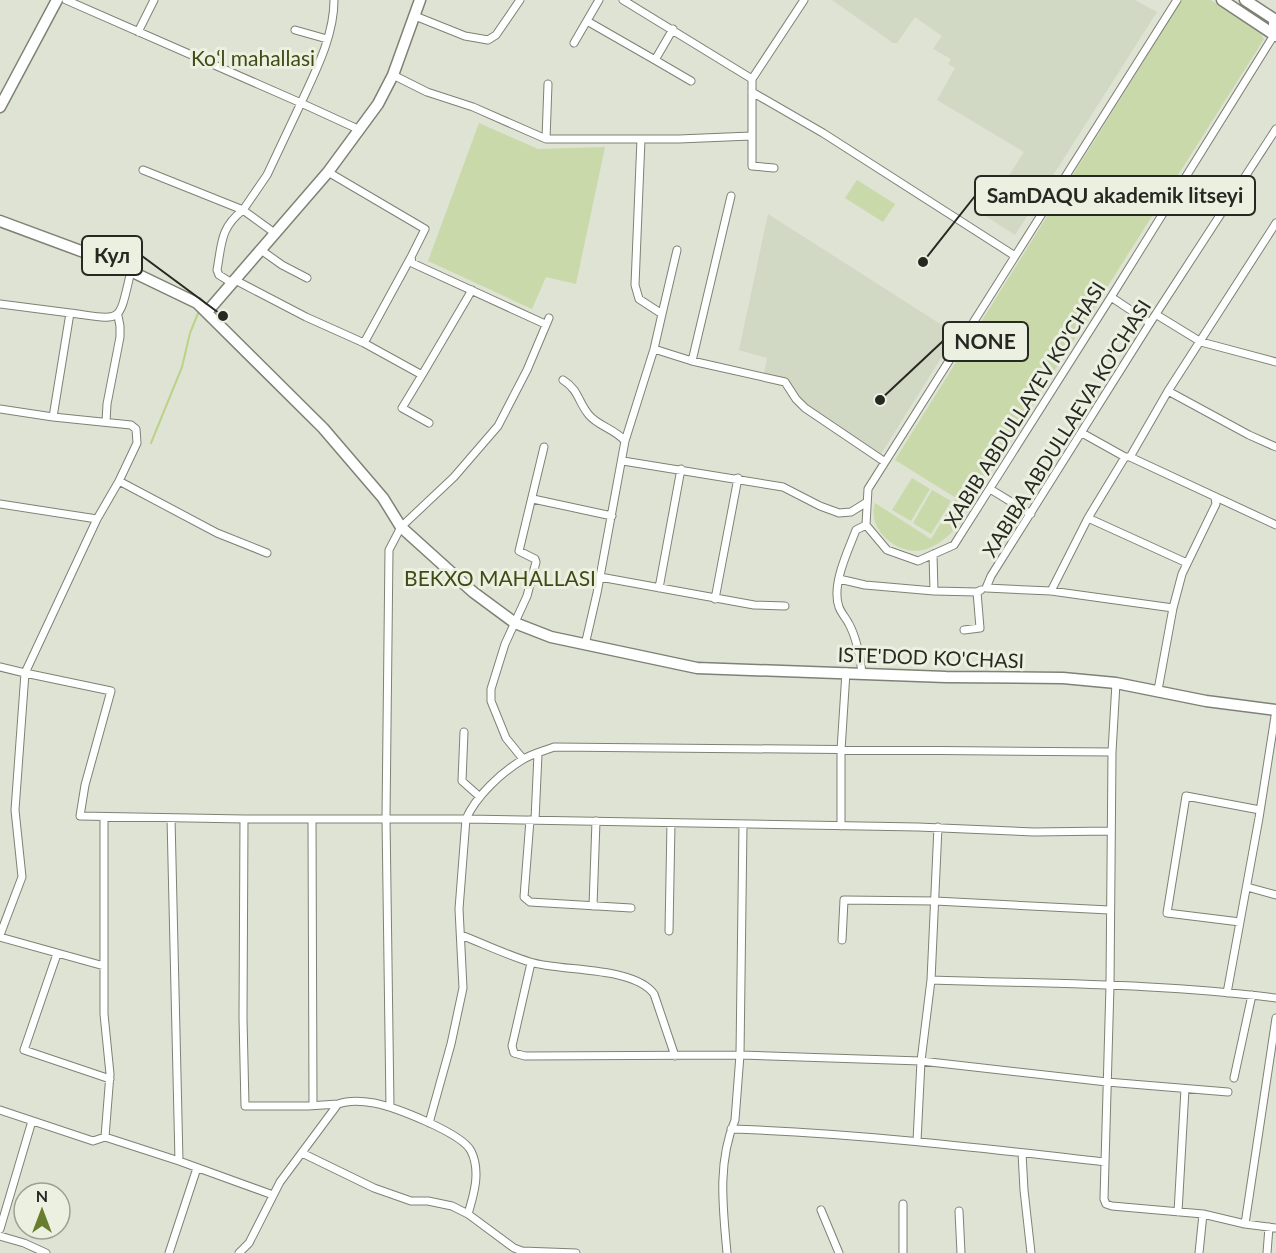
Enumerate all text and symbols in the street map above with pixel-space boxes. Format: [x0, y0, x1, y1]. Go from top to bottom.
district label: Koʻl mahallasi [191, 45, 315, 70]
callout: SamDAQU akademik litseyi [975, 176, 1255, 215]
text: SamDAQU akademik litseyi [987, 182, 1243, 207]
callout: Кул [82, 236, 142, 275]
text: Кул [94, 242, 130, 267]
street label: XABIB ABDULLAYEV KO'CHASI [938, 277, 1110, 531]
street label: XABIBA ABDULLAEVA KO'CHASI [977, 295, 1155, 561]
callout: NONE [943, 322, 1028, 361]
text: NONE [954, 328, 1016, 353]
district label: BEKXO MAHALLASI [404, 565, 596, 590]
street label: ISTE'DOD KO'CHASI [837, 642, 1025, 672]
north arrow [12, 1181, 72, 1241]
text: N [36, 1186, 48, 1205]

